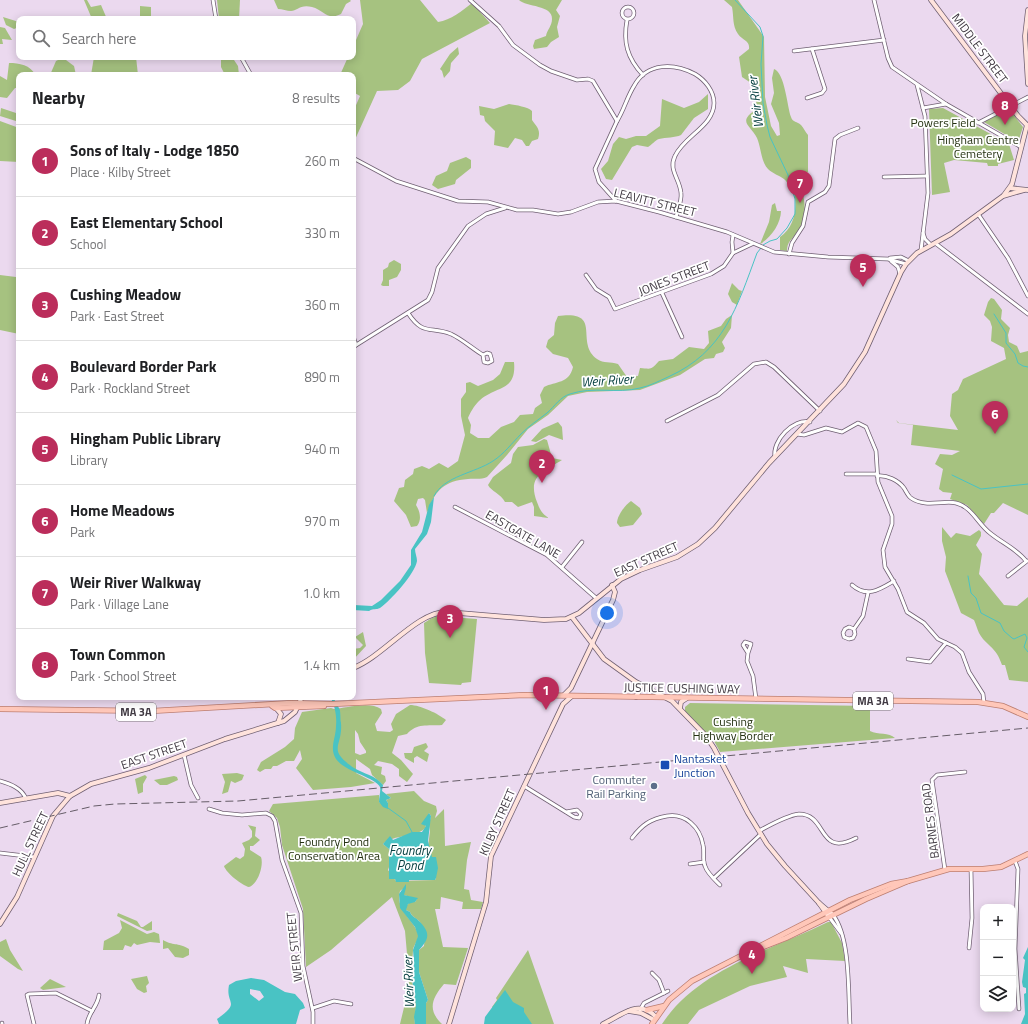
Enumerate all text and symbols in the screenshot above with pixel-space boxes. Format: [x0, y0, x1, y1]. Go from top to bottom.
street label: MIDDLE STREET [947, 9, 1013, 88]
search box [16, 16, 356, 60]
icon: search [30, 27, 52, 49]
text: Search here [62, 27, 136, 50]
water label: Weir River [742, 73, 768, 129]
text: Nearby [32, 85, 85, 111]
text: 8 results [292, 88, 340, 108]
pin: 8 [992, 92, 1018, 125]
park label: Powers Field [911, 113, 975, 132]
park label: Hingham Centre Cemetery [937, 130, 1019, 163]
text: Sons of Italy - Lodge 1850 [70, 139, 239, 162]
text: 1 [41, 151, 49, 171]
text: 260 m [304, 151, 340, 171]
text: Place · Kilby Street [70, 162, 171, 182]
pin: 7 [787, 170, 813, 203]
street label: LEAVITT STREET [612, 183, 699, 222]
text: East Elementary School [70, 211, 223, 234]
text: 2 [41, 223, 49, 243]
text: 330 m [304, 223, 340, 243]
text: School [70, 234, 106, 254]
pin: 5 [850, 254, 876, 287]
street label: JONES STREET [636, 255, 713, 300]
text: Cushing Meadow [70, 283, 181, 306]
text: 3 [41, 295, 49, 315]
text: 360 m [304, 295, 340, 315]
text: Park · East Street [70, 306, 164, 326]
text: Boulevard Border Park [70, 355, 216, 378]
text: 4 [41, 367, 49, 387]
text: 890 m [304, 367, 340, 387]
water label: Weir River [580, 368, 636, 392]
text: Park · Rockland Street [70, 378, 190, 398]
pin: 6 [982, 401, 1008, 434]
text: Hingham Public Library [70, 427, 221, 450]
text: 5 [41, 439, 49, 459]
text: 940 m [304, 439, 340, 459]
text: Library [70, 450, 108, 470]
pin: 2 [529, 450, 555, 483]
text: Home Meadows [70, 499, 175, 522]
street label: EASTGATE LANE [482, 505, 564, 563]
text: 6 [41, 511, 49, 531]
text: 970 m [304, 511, 340, 531]
text: Park [70, 522, 95, 542]
street label: EAST STREET [611, 536, 682, 582]
text: Weir River Walkway [70, 571, 201, 594]
text: 7 [41, 583, 49, 603]
text: 1.0 km [303, 583, 340, 603]
text: Park · Village Lane [70, 594, 169, 614]
your location [597, 603, 617, 623]
pin: 3 [437, 605, 463, 638]
text: Town Common [70, 643, 165, 666]
text: 8 [41, 655, 49, 675]
text: 1.4 km [303, 655, 340, 675]
text: Park · School Street [70, 666, 176, 686]
pin: 1 [533, 677, 559, 710]
street label: JUSTICE CUSHING WAY [624, 677, 741, 699]
road number: MA 3A [853, 692, 893, 710]
road number: MA 3A [116, 703, 156, 721]
park label: Cushing Highway Border [692, 712, 774, 745]
street label: EAST STREET [118, 734, 190, 774]
place label: Nantasket Junction [674, 749, 727, 782]
marker: Nantasket Junction [659, 759, 671, 771]
place label: Commuter Rail Parking [586, 770, 646, 803]
marker: Commuter Rail Parking [649, 781, 659, 791]
street label: BARNES ROAD [916, 782, 944, 860]
street label: KILBY STREET [474, 785, 520, 859]
street label: HULL STREET [7, 808, 54, 880]
park label: Foundry Pond Conservation Area [288, 832, 380, 865]
water label: Foundry Pond [389, 840, 433, 875]
map controls [980, 904, 1016, 1012]
button: + [980, 904, 1016, 940]
street label: WEIR STREET [281, 910, 307, 983]
button: − [980, 940, 1016, 976]
pin: 4 [739, 941, 765, 974]
water label: Weir River [397, 954, 419, 1008]
button: layers [980, 976, 1016, 1012]

